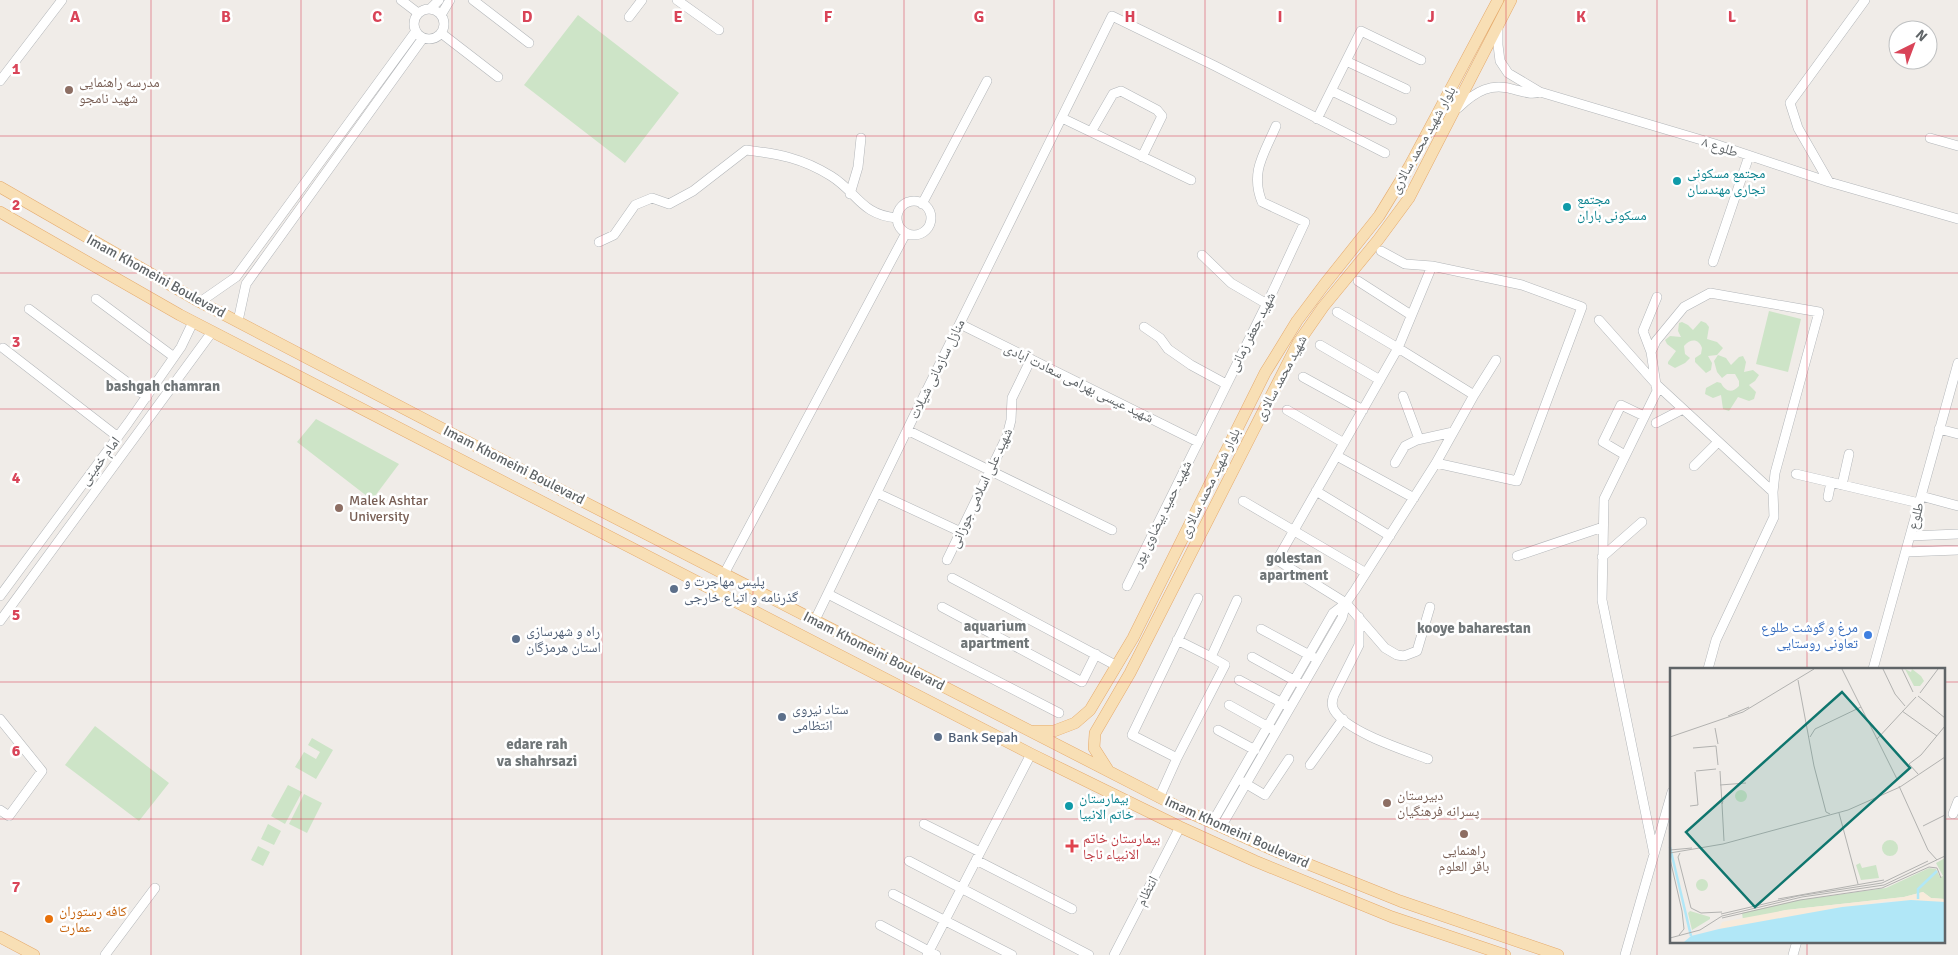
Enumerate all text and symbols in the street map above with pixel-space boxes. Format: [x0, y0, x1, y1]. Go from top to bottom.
text: A [70, 7, 81, 27]
text: B [221, 7, 231, 27]
text: C [372, 7, 382, 27]
text: D [522, 7, 533, 27]
text: E [673, 7, 683, 27]
text: F [824, 7, 833, 27]
text: G [974, 7, 984, 27]
text: H [1125, 7, 1135, 27]
text: I [1277, 7, 1283, 27]
text: J [1427, 7, 1435, 27]
text: K [1576, 7, 1586, 27]
text: L [1728, 7, 1737, 27]
north arrow [1888, 20, 1938, 70]
text: N [1912, 26, 1931, 45]
text: 1 [12, 59, 21, 79]
place label: مدرسه راهنمایی شهید نامجو [79, 74, 160, 107]
street label: بلوار شهید محمد سالاری [1386, 83, 1460, 197]
marker: مدرسه راهنمایی شهید نامجو [63, 84, 75, 96]
street label: طلوع ۸ [1699, 133, 1740, 162]
place label: مجتمع مسکونی تجاری مهندسان [1687, 165, 1765, 198]
marker: مجتمع مسکونی تجاری مهندسان [1671, 175, 1683, 187]
place label: مجتمع مسکونی باران [1577, 191, 1647, 224]
text: 2 [12, 195, 20, 215]
marker: مجتمع مسکونی باران [1561, 201, 1573, 213]
street label: Imam Khomeini Boulevard [83, 231, 229, 321]
street label: شهید جعفر زمانی [1225, 289, 1279, 375]
street label: منازل سازمانی شیلات [905, 316, 969, 422]
text: 3 [12, 332, 20, 352]
street label: شهید محمد سالاری [1251, 332, 1311, 424]
street label: شهید عیسی بهرامی سعادت آبادی [1002, 339, 1156, 427]
district label: bashgah chamran [106, 377, 220, 395]
street label: Imam Khomeini Boulevard [440, 422, 588, 508]
street label: شهید علی اسلامی جوزانی [946, 425, 1016, 551]
street label: بلوار شهید محمد سالاری [1176, 425, 1244, 541]
street label: امام خمینی [76, 433, 125, 489]
street label: شهید حمید بیضاوی پور [1128, 458, 1195, 571]
text: 4 [12, 468, 21, 488]
place label: Malek Ashtar University [349, 492, 429, 525]
street label: طلوع [1904, 500, 1929, 532]
marker: Malek Ashtar University [333, 502, 345, 514]
district label: golestan apartment [1260, 549, 1329, 584]
place label: پلیس مهاجرت و گذرنامه و اتباع خارجى [684, 573, 799, 607]
marker: پلیس مهاجرت و گذرنامه و اتباع خارجى [668, 583, 680, 595]
text: 5 [12, 605, 20, 625]
street label: Imam Khomeini Boulevard [800, 608, 948, 694]
district label: aquarium apartment [961, 617, 1030, 652]
district label: kooye baharestan [1417, 619, 1531, 637]
place label: مرغ و گوشت طلوع تعاونی روستایی [1761, 619, 1858, 652]
place label: راه و شهرسازی استان هرمزگان [526, 623, 601, 656]
marker: مرغ و گوشت طلوع تعاونی روستایی [1862, 629, 1874, 641]
marker: راه و شهرسازی استان هرمزگان [510, 633, 522, 645]
inset map [1670, 668, 1946, 942]
place label: ستاد نیروی انتظامی [792, 701, 848, 734]
marker: ستاد نیروی انتظامی [776, 711, 788, 723]
place label: Bank Sepah [948, 729, 1018, 746]
marker: Bank Sepah [932, 731, 944, 743]
district label: edare rah va shahrsazi [496, 735, 577, 770]
text: 6 [12, 741, 21, 761]
place label: دبیرستان پسرانه فرهنگیان [1397, 787, 1479, 820]
place label: بیمارستان خاتم الانبیا [1079, 790, 1134, 824]
street label: Imam Khomeini Boulevard [1162, 792, 1312, 872]
marker: دبیرستان پسرانه فرهنگیان [1381, 797, 1393, 809]
marker: بیمارستان خاتم الانبیا [1063, 800, 1075, 812]
marker: راهنمایی باقر العلوم [1458, 828, 1470, 840]
place label: بیمارستان خاتم الانبیاء ناجا [1083, 830, 1160, 863]
marker: بیمارستان خاتم الانبیاء ناجا [1065, 839, 1079, 853]
place label: راهنمایی باقر العلوم [1439, 842, 1490, 876]
street label: انتظام [1132, 873, 1163, 909]
text: 7 [12, 877, 21, 897]
place label: کافه رستوران عمارت [59, 903, 127, 936]
marker: کافه رستوران عمارت [43, 913, 55, 925]

